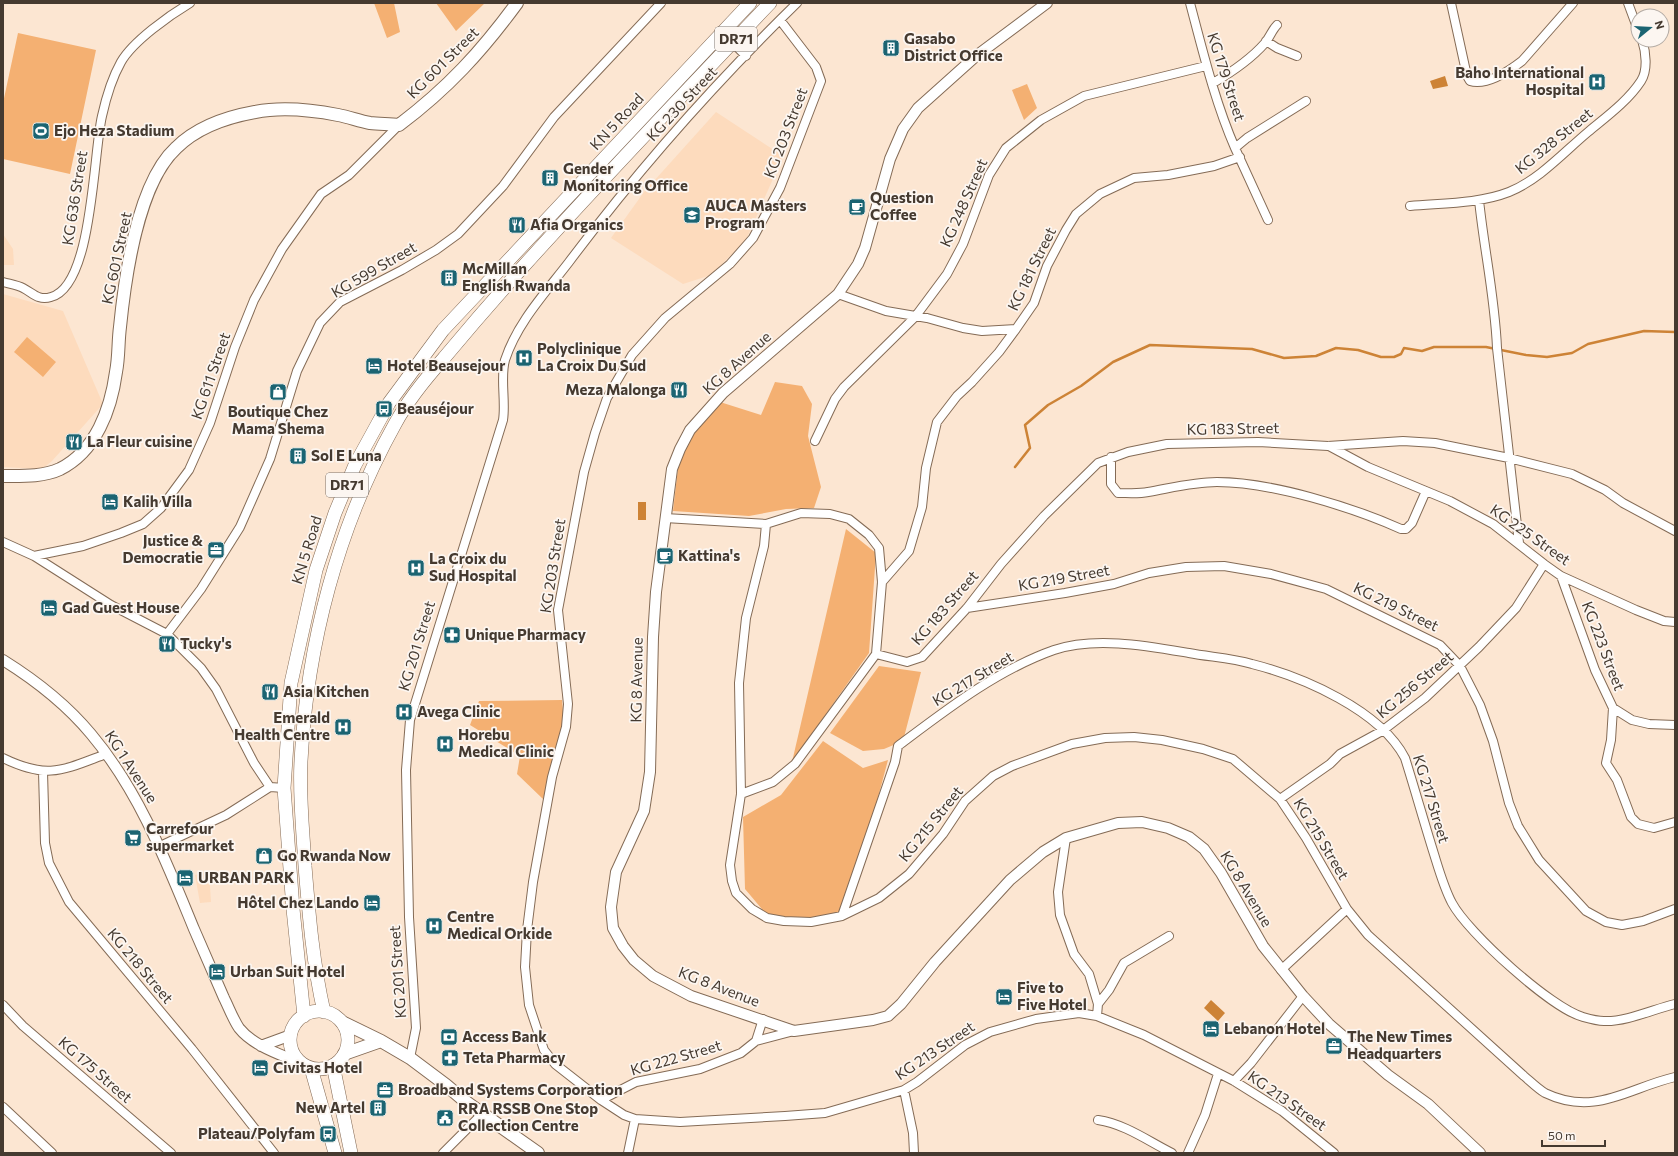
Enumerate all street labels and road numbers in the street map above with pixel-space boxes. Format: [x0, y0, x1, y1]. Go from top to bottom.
street label: KG 601 Street [403, 23, 482, 102]
road number: DR71 [715, 27, 757, 51]
street label: KG 179 Street [1204, 30, 1250, 123]
street label: KG 230 Street [642, 62, 720, 144]
street label: KG 203 Street [760, 85, 811, 180]
street label: KN 5 Road [586, 89, 647, 153]
street label: KG 328 Street [1511, 103, 1596, 177]
street label: KG 636 Street [58, 149, 90, 246]
street label: KG 248 Street [936, 156, 991, 250]
street label: KG 601 Street [97, 210, 135, 306]
street label: KG 181 Street [1003, 224, 1059, 313]
street label: KG 599 Street [328, 237, 419, 301]
street label: KG 8 Avenue [699, 327, 774, 398]
street label: KG 611 Street [187, 330, 233, 421]
street label: KG 183 Street [1186, 418, 1279, 438]
road number: DR71 [326, 473, 368, 497]
street label: KG 225 Street [1487, 500, 1574, 568]
street label: KN 5 Road [287, 513, 325, 586]
street label: KG 203 Street [536, 517, 568, 614]
street label: KG 219 Street [1017, 560, 1111, 594]
street label: KG 183 Street [907, 566, 981, 648]
street label: KG 219 Street [1351, 578, 1442, 634]
street label: KG 201 Street [394, 599, 438, 693]
street label: KG 223 Street [1579, 599, 1629, 693]
street label: KG 8 Avenue [626, 637, 646, 723]
street label: KG 217 Street [929, 647, 1016, 709]
street label: KG 256 Street [1372, 647, 1456, 722]
street label: KG 1 Avenue [102, 727, 162, 806]
street label: KG 217 Street [1410, 752, 1454, 845]
street label: KG 215 Street [894, 782, 966, 865]
street label: KG 215 Street [1290, 794, 1353, 883]
street label: KG 8 Avenue [1217, 847, 1277, 930]
street label: KG 218 Street [104, 924, 177, 1007]
street label: KG 201 Street [385, 925, 409, 1019]
street label: KG 8 Avenue [676, 962, 763, 1010]
street label: KG 213 Street [891, 1017, 978, 1083]
street label: KG 175 Street [55, 1032, 136, 1106]
street label: KG 222 Street [628, 1035, 723, 1079]
street label: KG 213 Street [1245, 1066, 1330, 1134]

